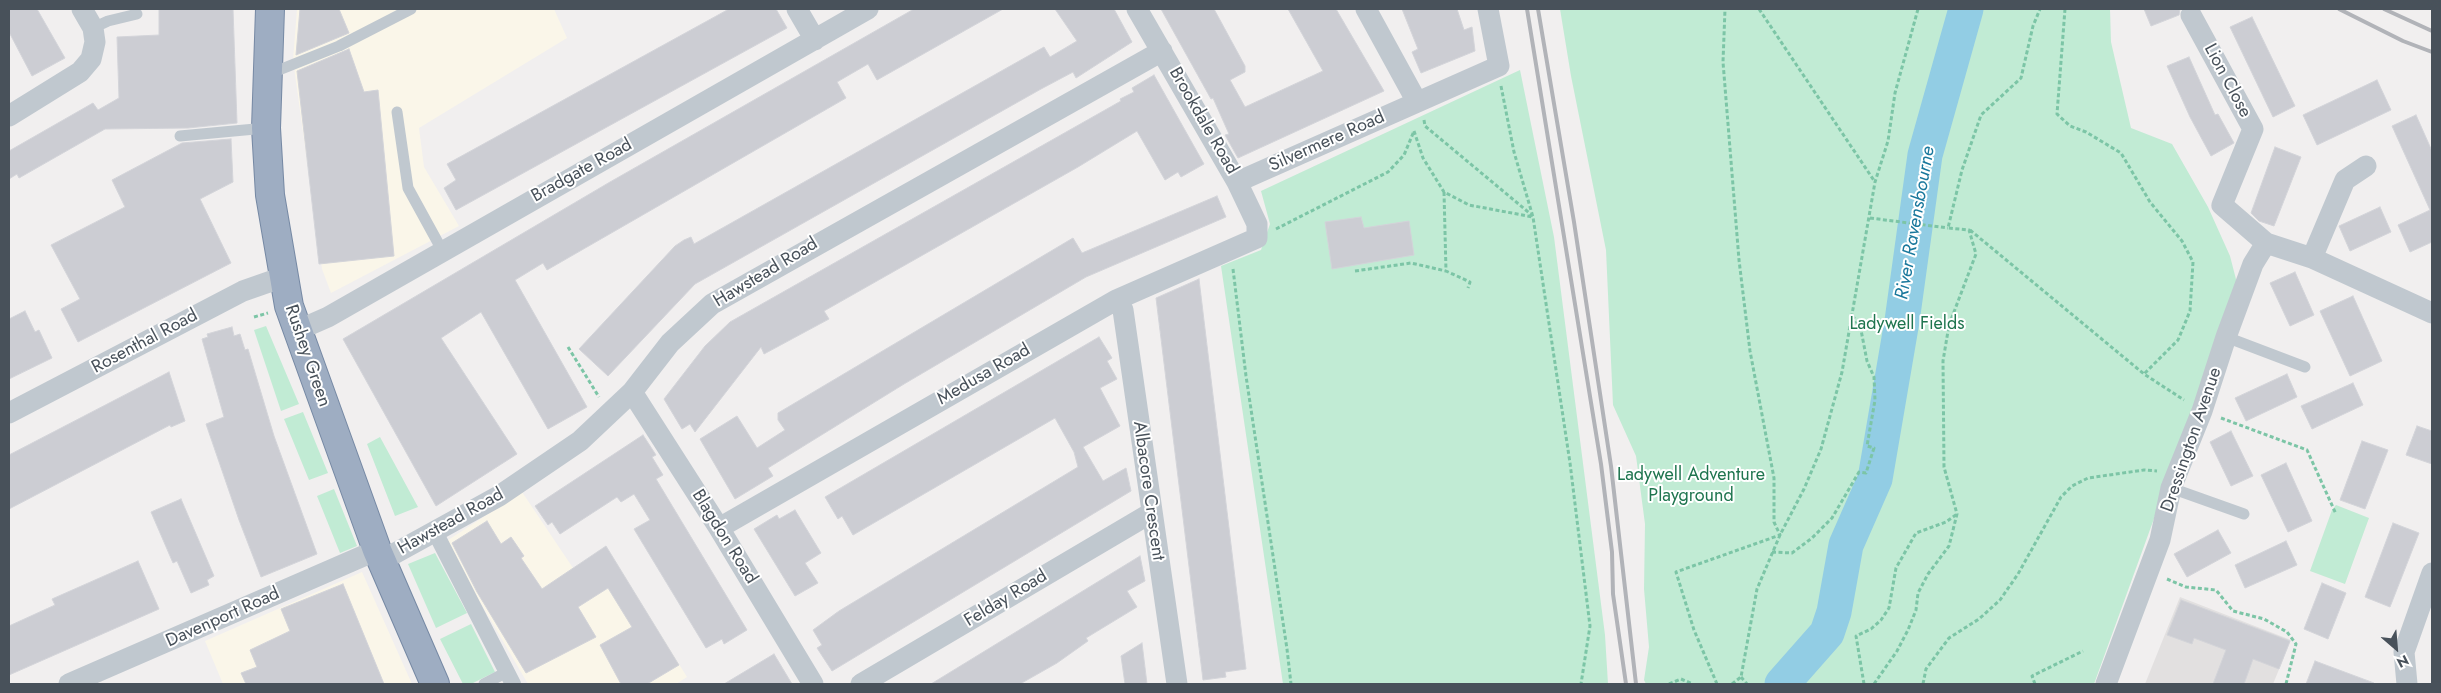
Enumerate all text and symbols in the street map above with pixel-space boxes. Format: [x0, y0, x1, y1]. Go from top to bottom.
street label: Lion Close [2199, 40, 2255, 122]
street label: Brookdale Road [1164, 64, 1242, 178]
street label: Silvermere Road [1266, 107, 1388, 177]
street label: Bradgate Road [528, 134, 636, 208]
water label: River Ravensbourne [1891, 145, 1941, 301]
street label: Hawstead Road [710, 233, 822, 313]
street label: Rushey Green [279, 302, 335, 410]
street label: Rosenthal Road [88, 305, 202, 379]
park label: Ladywell Fields [1849, 314, 1965, 336]
street label: Medusa Road [934, 340, 1034, 410]
street label: Dressington Avenue [2157, 365, 2227, 515]
street label: Albacore Crescent [1128, 420, 1168, 562]
park label: Ladywell Adventure Playground [1617, 465, 1765, 508]
street label: Hawstead Road [394, 484, 508, 560]
street label: Blagdon Road [687, 486, 761, 588]
street label: Felday Road [961, 566, 1051, 632]
street label: Davenport Road [163, 583, 283, 653]
north arrow [2371, 623, 2421, 673]
text: N [2393, 650, 2412, 673]

